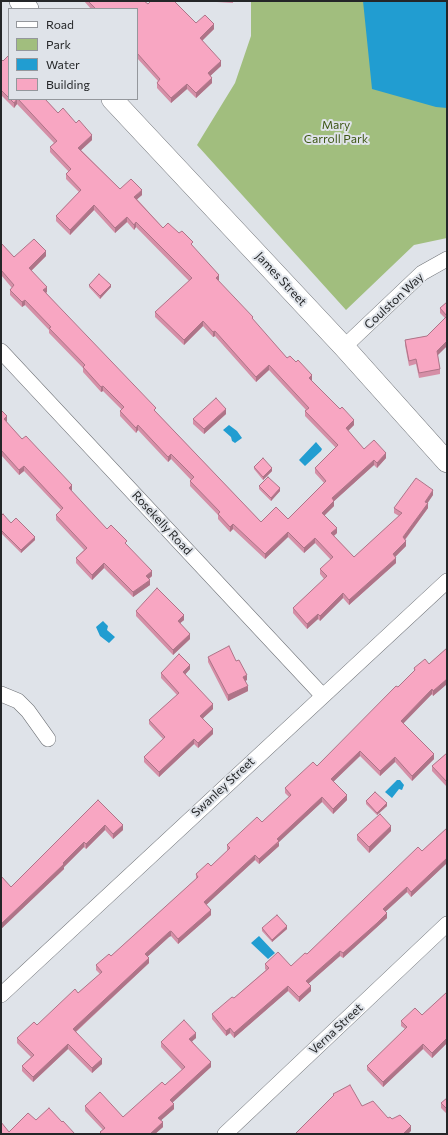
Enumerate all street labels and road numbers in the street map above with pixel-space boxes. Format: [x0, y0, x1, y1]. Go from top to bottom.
street label: James Street [252, 249, 310, 309]
street label: Coulston Way [361, 270, 427, 332]
street label: Rosekelly Road [129, 488, 195, 558]
street label: Swanley Street [188, 754, 258, 820]
street label: Verna Street [306, 1001, 366, 1057]

